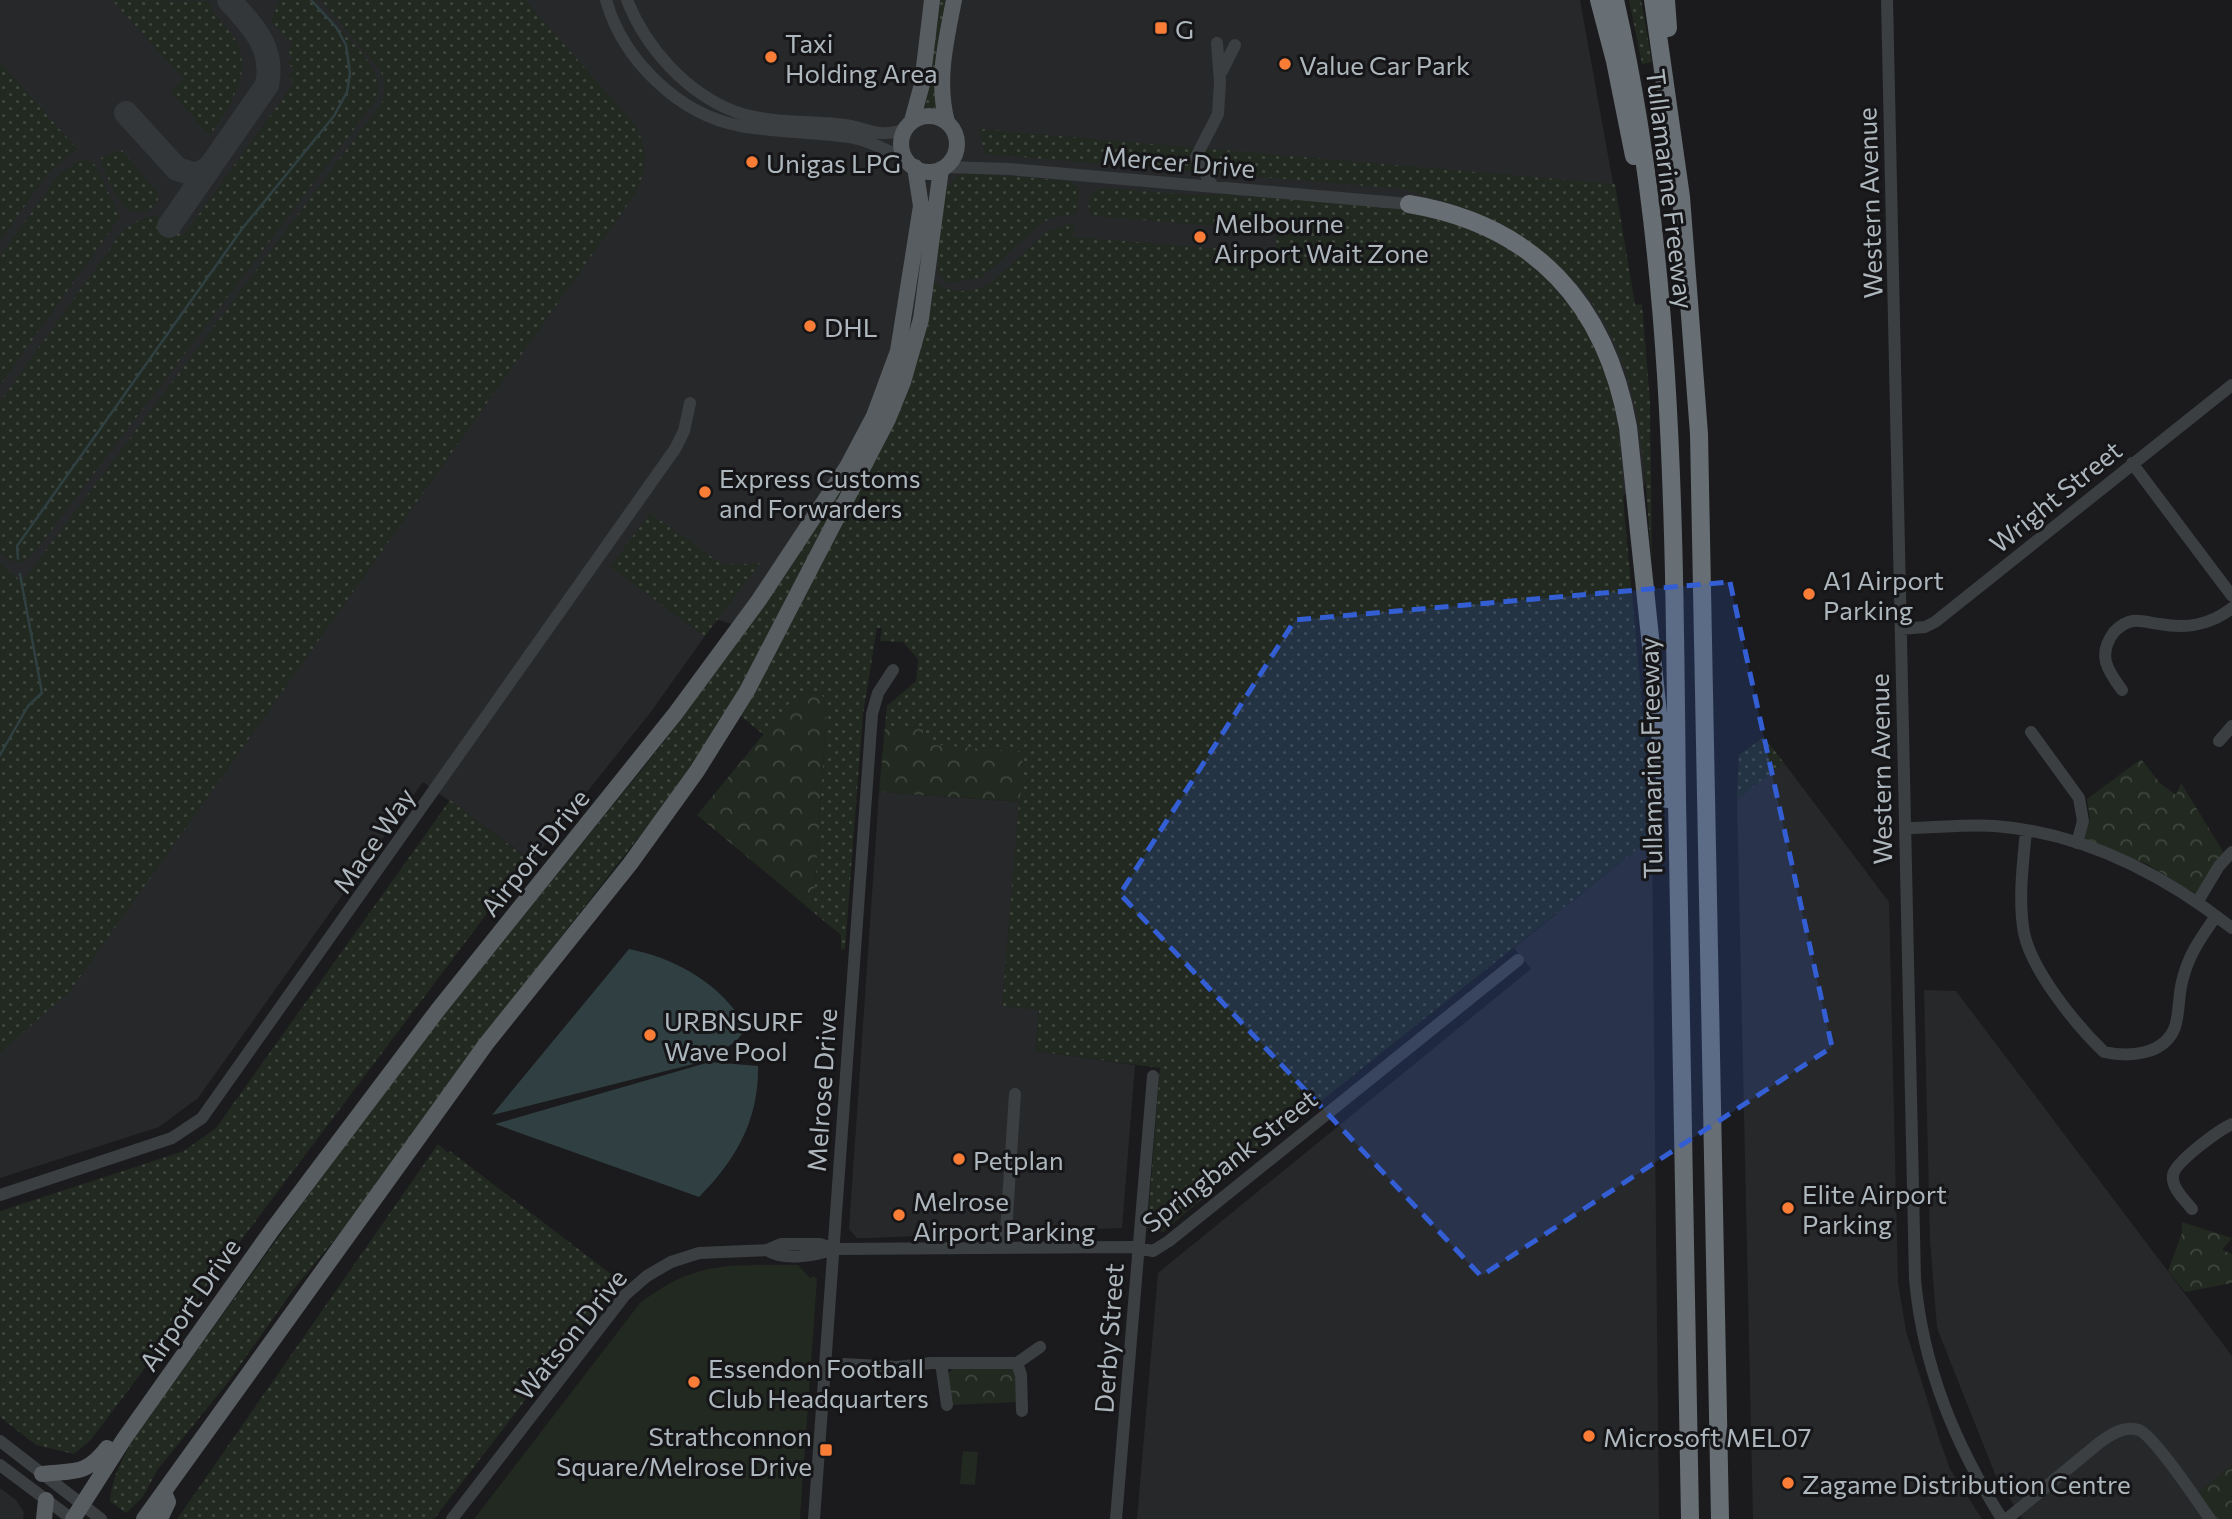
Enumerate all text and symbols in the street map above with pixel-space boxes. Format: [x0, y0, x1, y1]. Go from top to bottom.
place label: G [1175, 13, 1194, 44]
marker: G [1153, 20, 1169, 36]
place label: Taxi Holding Area [785, 27, 937, 88]
marker: Taxi Holding Area [763, 49, 779, 65]
place label: Value Car Park [1299, 49, 1470, 80]
marker: Value Car Park [1277, 56, 1293, 72]
street label: Tullamarine Freeway [1641, 67, 1701, 311]
street label: Western Avenue [1850, 107, 1888, 299]
street label: Mercer Drive [1101, 139, 1257, 183]
place label: Unigas LPG [766, 147, 901, 178]
marker: Unigas LPG [744, 154, 760, 170]
place label: Melbourne Airport Wait Zone [1214, 207, 1429, 268]
marker: Melbourne Airport Wait Zone [1192, 229, 1208, 245]
place label: DHL [824, 311, 878, 342]
marker: DHL [802, 318, 818, 334]
street label: Wright Street [1983, 433, 2127, 559]
place label: Express Customs and Forwarders [719, 462, 921, 523]
marker: Express Customs and Forwarders [697, 484, 713, 500]
place label: A1 Airport Parking [1823, 564, 1944, 625]
marker: A1 Airport Parking [1801, 586, 1817, 602]
street label: Tullamarine Freeway [1632, 637, 1668, 879]
street label: Western Avenue [1863, 673, 1897, 865]
street label: Mace Way [325, 781, 421, 899]
street label: Airport Drive [473, 782, 595, 922]
place label: URBNSURF Wave Pool [664, 1005, 803, 1066]
street label: Melrose Drive [800, 1007, 842, 1173]
marker: URBNSURF Wave Pool [642, 1027, 658, 1043]
street label: Springbank Street [1135, 1082, 1323, 1238]
place label: Petplan [973, 1144, 1064, 1175]
marker: Petplan [951, 1151, 967, 1167]
place label: Elite Airport Parking [1802, 1178, 1947, 1239]
place label: Melrose Airport Parking [913, 1185, 1095, 1246]
marker: Elite Airport Parking [1780, 1200, 1796, 1216]
marker: Melrose Airport Parking [891, 1207, 907, 1223]
street label: Airport Drive [132, 1232, 246, 1376]
street label: Watson Drive [508, 1262, 632, 1406]
street label: Derby Street [1087, 1262, 1129, 1414]
place label: Essendon Football Club Headquarters [708, 1352, 929, 1413]
marker: Essendon Football Club Headquarters [686, 1374, 702, 1390]
place label: Strathconnon Square/Melrose Drive [556, 1420, 812, 1481]
place label: Microsoft MEL07 [1603, 1421, 1812, 1452]
marker: Microsoft MEL07 [1581, 1428, 1597, 1444]
marker: Strathconnon Square/Melrose Drive [818, 1442, 834, 1458]
place label: Zagame Distribution Centre [1802, 1468, 2131, 1499]
marker: Zagame Distribution Centre [1780, 1475, 1796, 1491]

